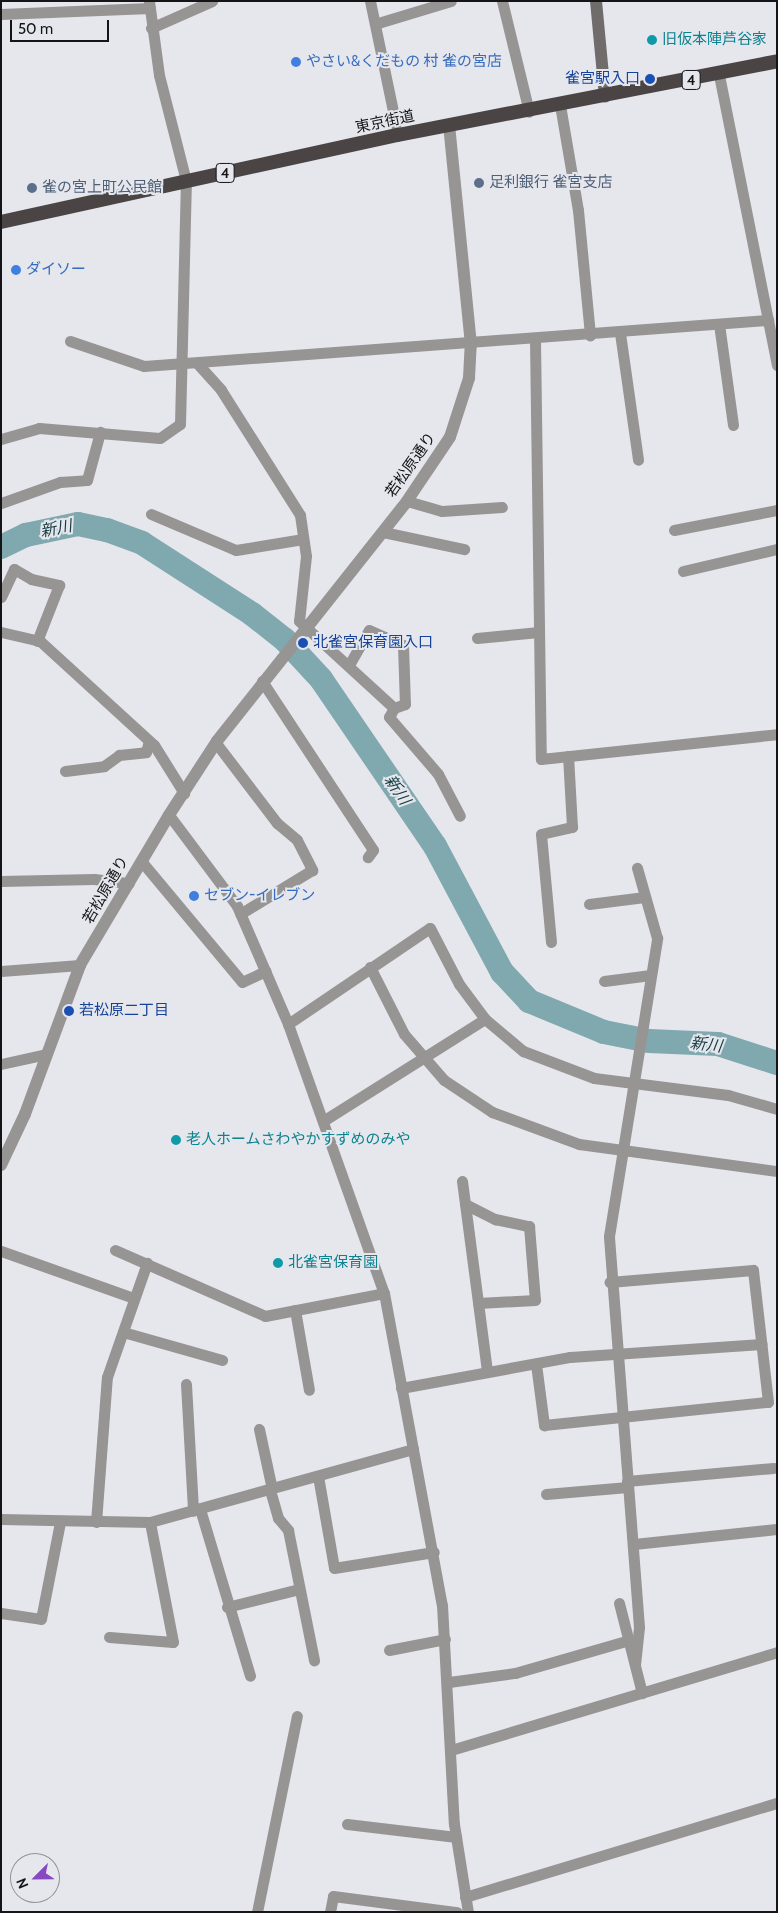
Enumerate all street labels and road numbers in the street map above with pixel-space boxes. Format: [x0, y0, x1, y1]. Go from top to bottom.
road number: 4 [681, 68, 701, 92]
street label: 東京街道 [354, 107, 416, 137]
road number: 4 [215, 162, 235, 184]
street label: 若松原通り [382, 429, 440, 501]
street label: 若松原通り [79, 853, 133, 927]

